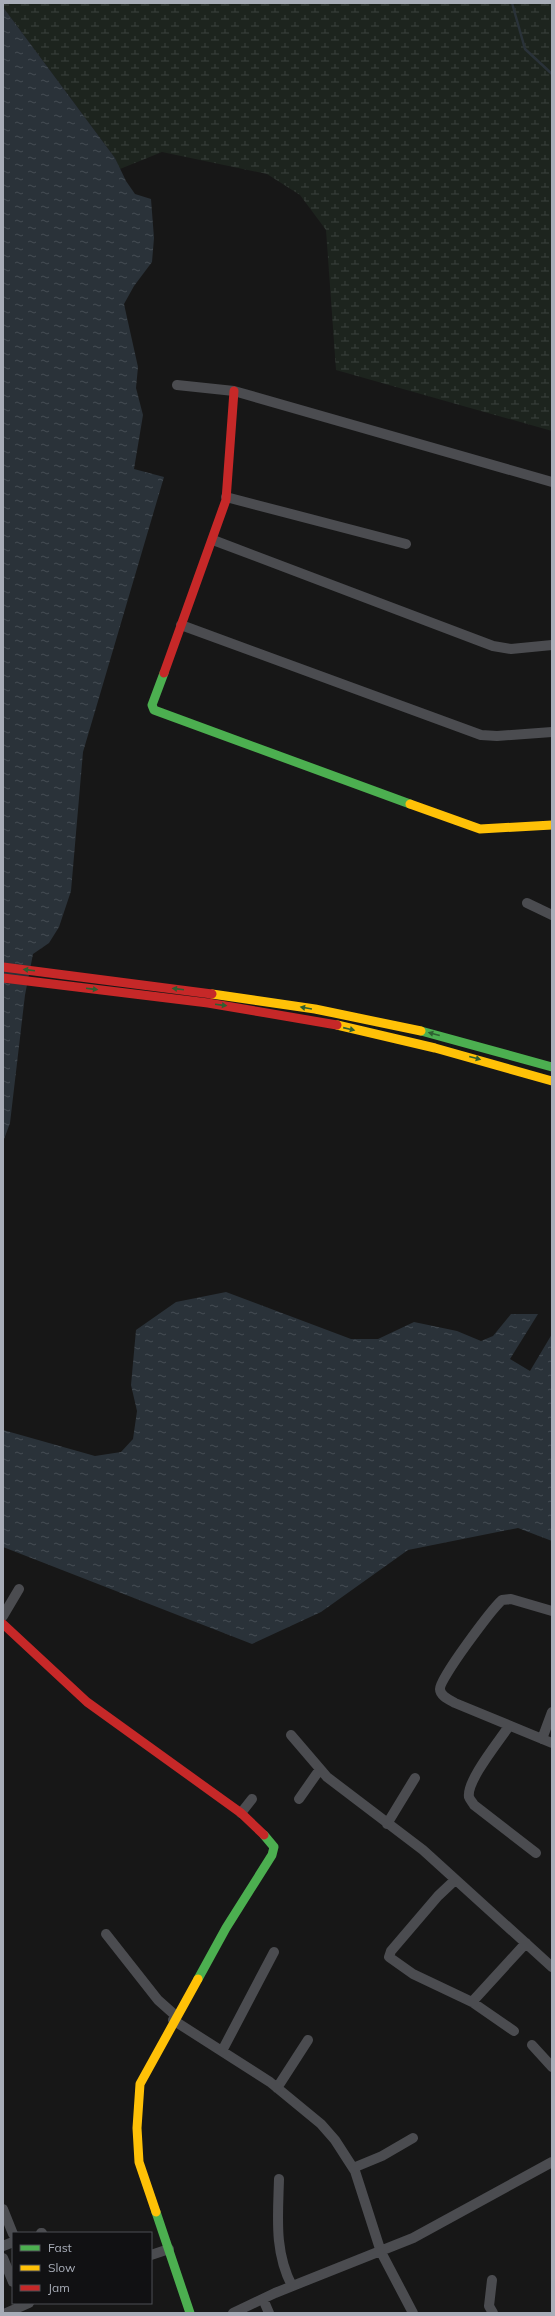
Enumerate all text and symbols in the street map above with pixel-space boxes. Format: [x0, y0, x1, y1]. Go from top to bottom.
one-way arrow [23, 967, 35, 974]
one-way arrow [86, 986, 98, 992]
one-way arrow [172, 986, 184, 992]
one-way arrow [215, 1002, 227, 1008]
one-way arrow [300, 1004, 312, 1010]
one-way arrow [343, 1026, 355, 1032]
one-way arrow [427, 1031, 439, 1037]
one-way arrow [469, 1056, 482, 1062]
legend [12, 2232, 152, 2304]
text: Fast [48, 2240, 72, 2255]
text: Slow [48, 2260, 76, 2275]
text: Jam [48, 2280, 70, 2295]

